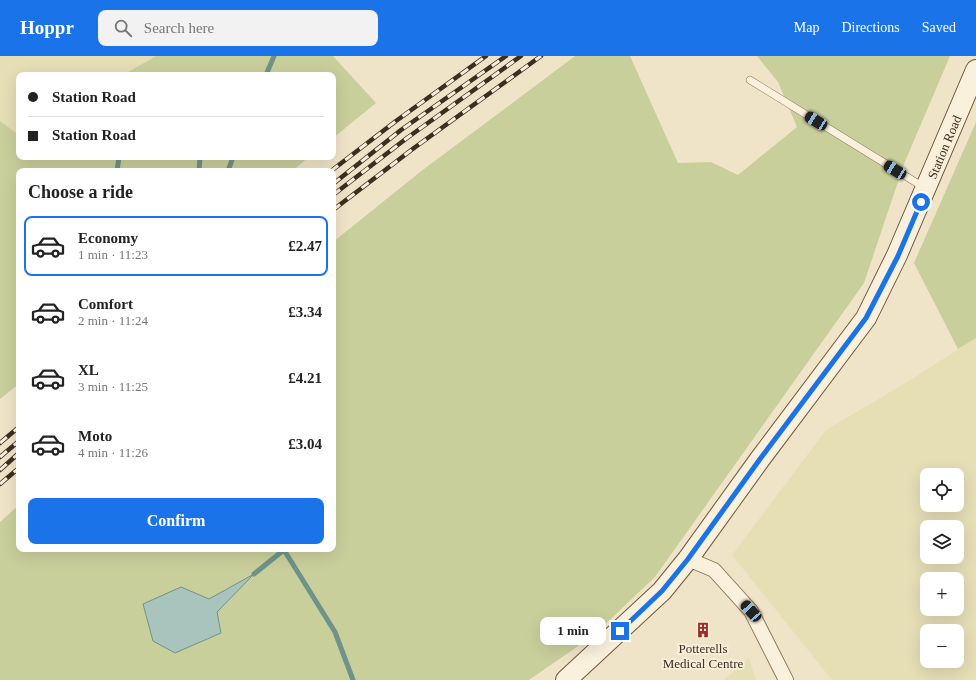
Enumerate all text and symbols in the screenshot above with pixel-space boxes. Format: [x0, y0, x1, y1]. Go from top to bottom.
search box [98, 10, 378, 46]
text: Hoppr [20, 17, 74, 38]
icon: search [112, 17, 134, 39]
text: Search here [144, 20, 214, 36]
text: Map [794, 20, 819, 35]
text: Directions [841, 20, 900, 35]
text: Saved [922, 20, 956, 35]
text: Station Road [52, 89, 136, 105]
car [803, 110, 829, 132]
street label: Station Road [924, 113, 965, 181]
text: Station Road [52, 127, 136, 143]
car [882, 159, 908, 181]
text: Choose a ride [28, 182, 133, 202]
route start [912, 193, 930, 211]
icon: car [30, 228, 66, 264]
text: Economy [78, 230, 138, 246]
text: £2.47 [288, 238, 322, 254]
text: 1 min · 11:23 [78, 247, 148, 262]
icon: car [30, 294, 66, 330]
text: Comfort [78, 296, 133, 312]
text: £3.34 [288, 304, 322, 320]
text: 2 min · 11:24 [78, 313, 148, 328]
icon: car [30, 360, 66, 396]
text: XL [78, 362, 99, 378]
text: £4.21 [288, 370, 322, 386]
text: 3 min · 11:25 [78, 379, 148, 394]
icon: car [30, 426, 66, 462]
text: Moto [78, 428, 112, 444]
text: £3.04 [288, 436, 322, 452]
text: 4 min · 11:26 [78, 445, 148, 460]
map controls [920, 468, 964, 668]
button: locate [920, 468, 964, 512]
button: Confirm [28, 498, 324, 544]
button: layers [920, 520, 964, 564]
button: + [920, 572, 964, 616]
car [739, 598, 763, 624]
callout: 1 min [540, 617, 606, 645]
building icon: Potterells Medical Centre [694, 621, 712, 639]
route end [611, 622, 629, 640]
text: 1 min [557, 623, 589, 638]
button: − [920, 624, 964, 668]
place label: Potterells Medical Centre [663, 641, 743, 671]

